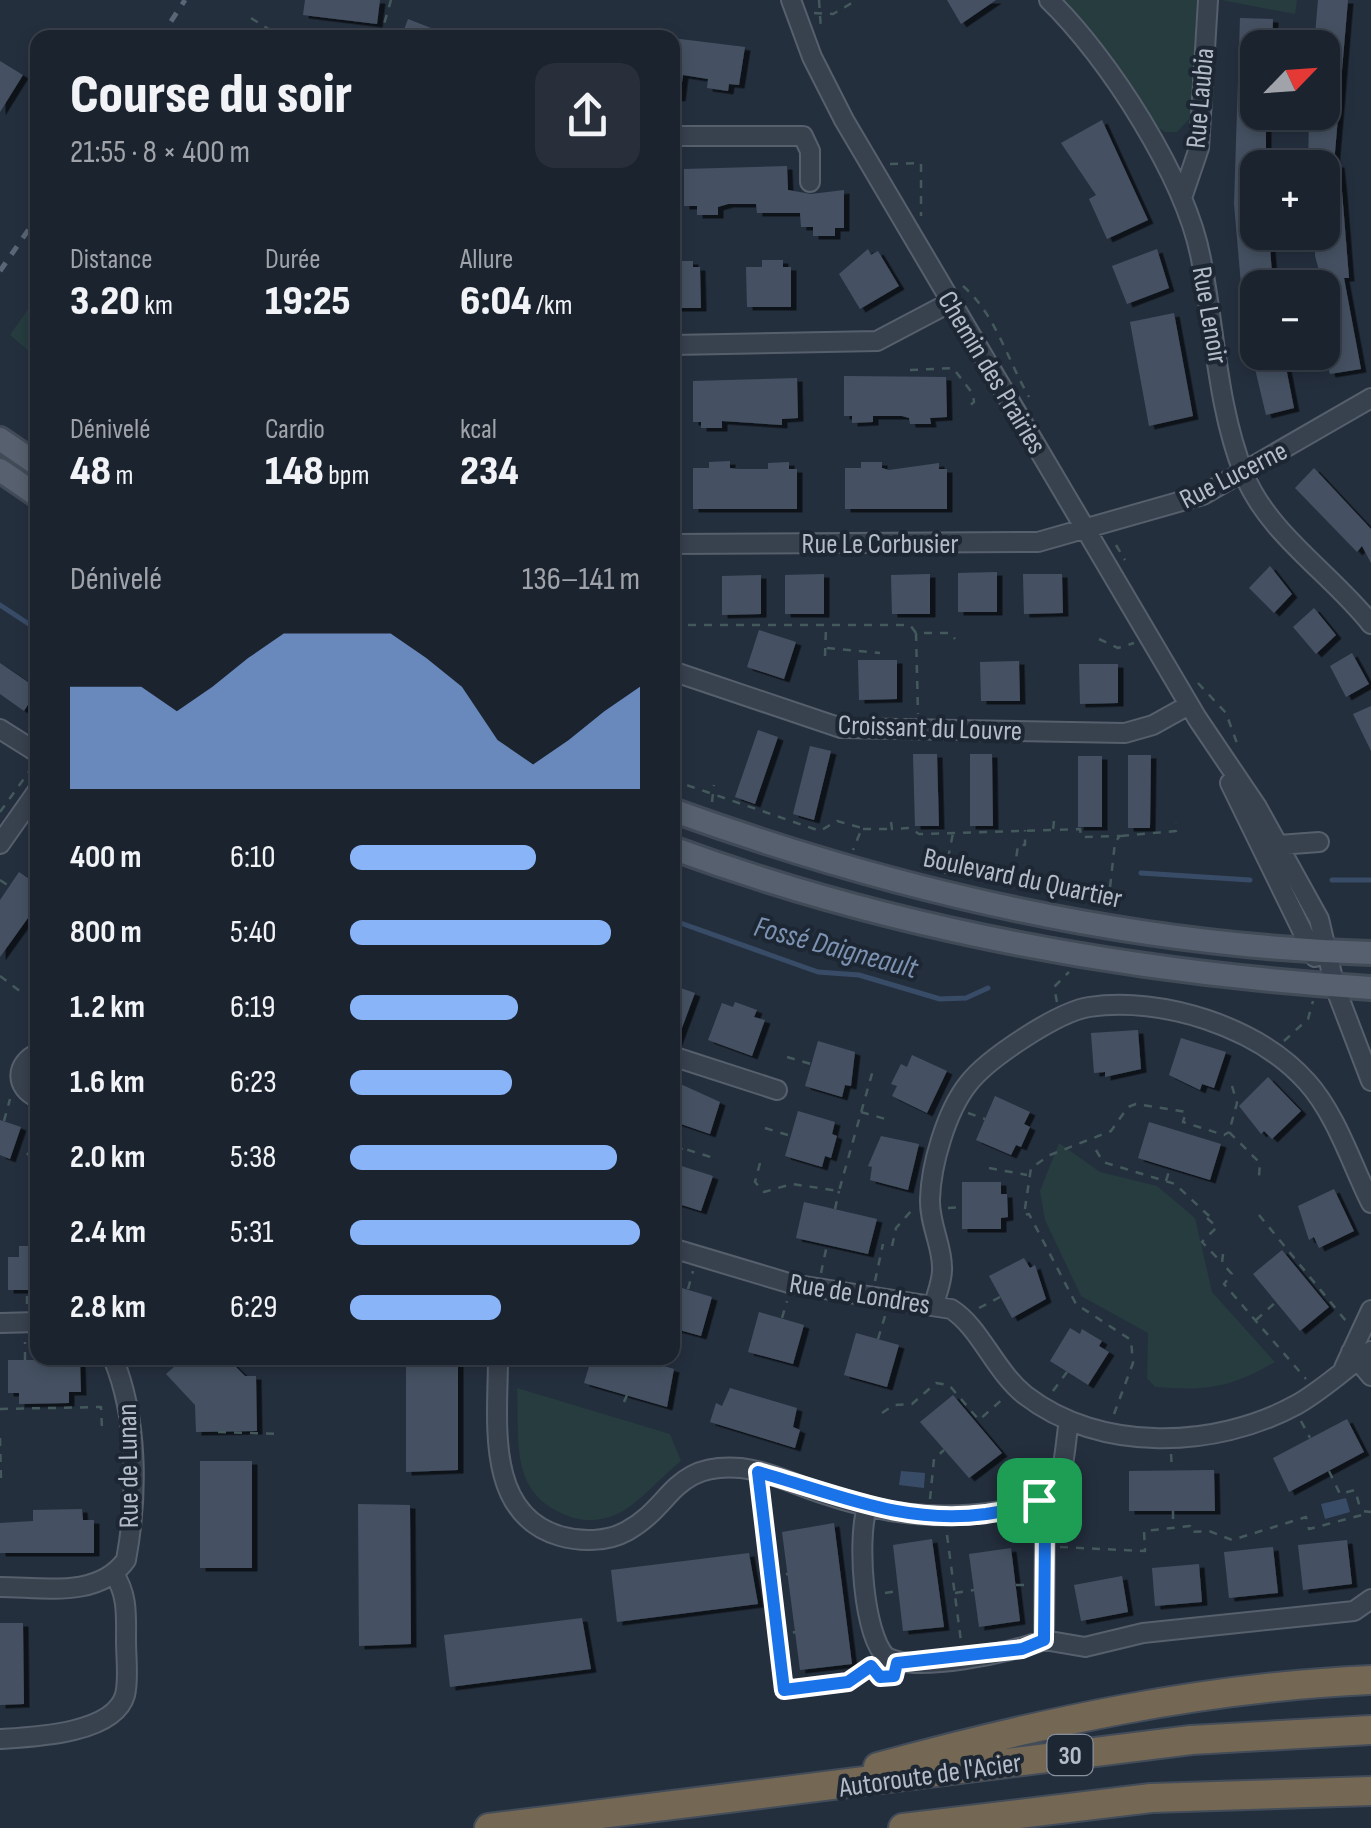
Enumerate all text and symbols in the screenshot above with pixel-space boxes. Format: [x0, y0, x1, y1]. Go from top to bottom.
north arrow [1240, 30, 1340, 130]
map controls [1240, 30, 1340, 370]
street label: Rue Laubia [1180, 46, 1221, 150]
text: Course du soir [70, 62, 352, 129]
button: share [535, 63, 640, 168]
text: 21:55 · 8 × 400 m [70, 133, 250, 172]
button: + [1240, 150, 1340, 250]
text: Distance [70, 243, 153, 276]
text: Durée [265, 243, 321, 276]
text: Allure [460, 243, 513, 276]
street label: Rue Lenoir [1185, 264, 1234, 367]
button: − [1240, 270, 1340, 370]
text: 3.20 [70, 276, 140, 327]
text: 19:25 [265, 276, 351, 327]
text: 6:04 [460, 276, 532, 327]
street label: Chemin des Prairies [930, 285, 1053, 460]
text: km [140, 289, 173, 322]
text: /km [532, 289, 572, 322]
text: Dénivelé [70, 413, 151, 446]
text: Cardio [265, 413, 325, 446]
text: kcal [460, 413, 497, 446]
street label: Rue Lucerne [1174, 434, 1293, 516]
text: 48 [70, 446, 111, 497]
text: 148 [265, 446, 324, 497]
text: 234 [460, 446, 519, 497]
text: m [111, 459, 133, 492]
text: bpm [324, 459, 369, 492]
street label: Rue Le Corbusier [802, 528, 958, 561]
text: Dénivelé [70, 560, 162, 599]
text: 136–141 m [522, 560, 640, 599]
street label: Croissant du Louvre [837, 709, 1023, 748]
text: 400 m [70, 838, 142, 877]
text: 6:10 [230, 838, 276, 877]
street label: Boulevard du Quartier [920, 841, 1125, 916]
water label: Fossé Daigneault [750, 909, 922, 987]
text: 800 m [70, 913, 142, 952]
text: 5:40 [230, 913, 277, 952]
text: 1.2 km [70, 988, 145, 1027]
text: 6:19 [230, 988, 275, 1027]
text: 1.6 km [70, 1063, 145, 1102]
text: 6:23 [230, 1063, 277, 1102]
text: 2.0 km [70, 1138, 146, 1177]
text: 5:38 [230, 1138, 276, 1177]
text: 2.4 km [70, 1213, 146, 1252]
text: 5:31 [230, 1213, 274, 1252]
street label: Rue de Londres [787, 1267, 932, 1322]
text: 2.8 km [70, 1288, 146, 1327]
text: 6:29 [230, 1288, 277, 1327]
street label: Rue de Lunan [111, 1403, 146, 1529]
pin [997, 1458, 1082, 1543]
icon: arrive [1012, 1473, 1067, 1528]
road number: 30 [1048, 1735, 1092, 1775]
street label: Autoroute de l'Acier [836, 1746, 1023, 1805]

